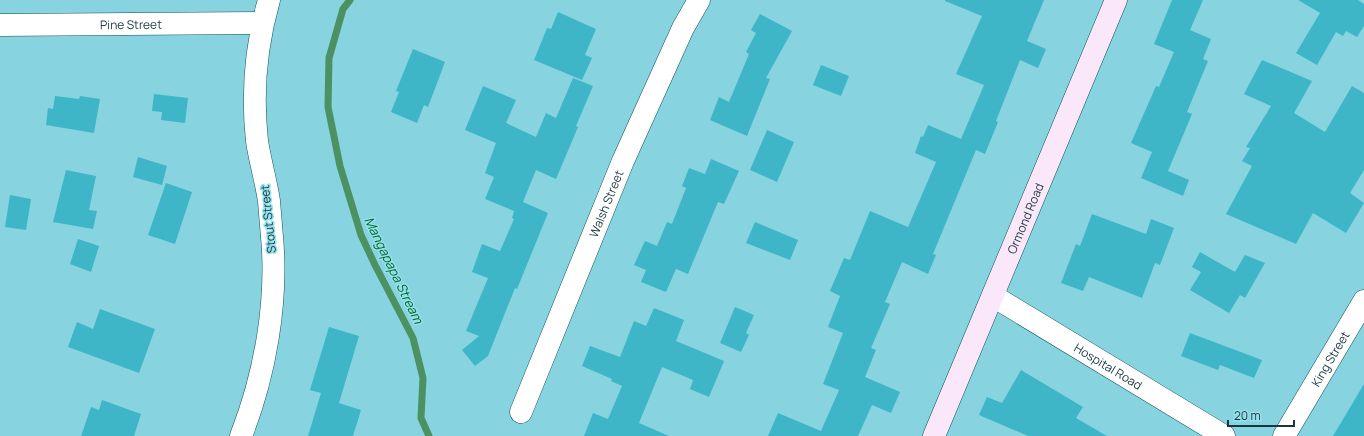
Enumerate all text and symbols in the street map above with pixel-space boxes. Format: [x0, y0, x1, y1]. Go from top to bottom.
street label: Pine Street [100, 15, 162, 33]
street label: Walsh Street [584, 167, 627, 240]
street label: Ormond Road [1003, 180, 1047, 256]
street label: Stout Street [256, 184, 280, 254]
water label: Mangapapa Stream [360, 214, 428, 327]
street label: King Street [1307, 327, 1353, 390]
street label: Hospital Road [1071, 339, 1146, 393]
scale bar [1228, 402, 1294, 428]
text: 20 m [1234, 407, 1261, 424]

